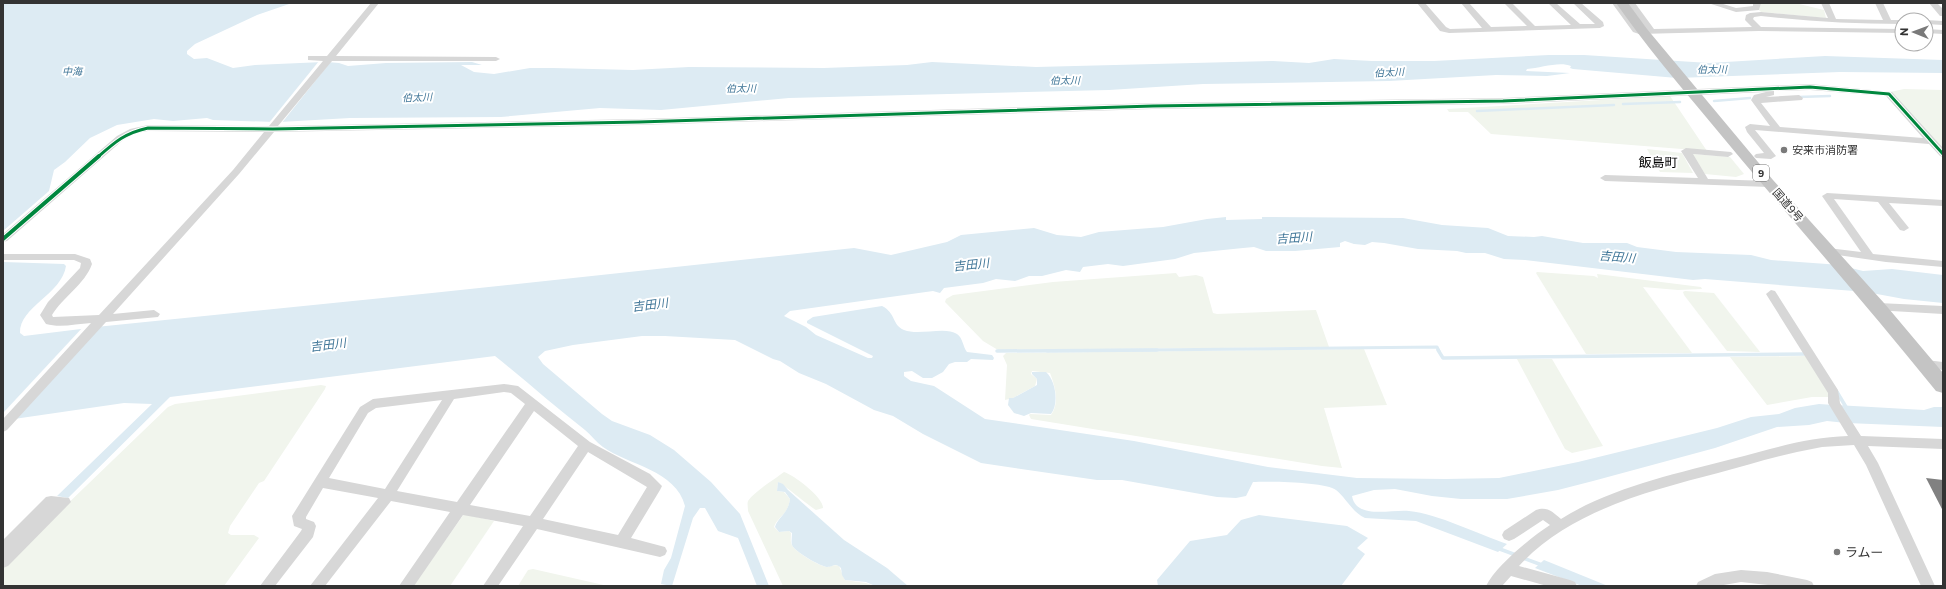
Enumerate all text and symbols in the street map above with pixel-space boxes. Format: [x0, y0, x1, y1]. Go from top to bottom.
north arrow [1894, 12, 1934, 52]
text: N [1897, 28, 1910, 36]
water label: 伯太川 [1697, 63, 1728, 75]
water label: 中海 [62, 65, 84, 77]
water label: 伯太川 [1374, 65, 1405, 79]
water label: 伯太川 [1050, 74, 1081, 86]
water label: 伯太川 [726, 82, 757, 94]
water label: 伯太川 [402, 90, 433, 104]
place label: 安来市消防署 [1792, 143, 1858, 156]
marker: 安来市消防署 [1779, 145, 1789, 155]
district label: 飯島町 [1638, 154, 1678, 170]
road number: 9 [1753, 165, 1769, 181]
street label: 国道9号 [1770, 185, 1806, 224]
water label: 吉田川 [1275, 229, 1314, 245]
water label: 吉田川 [1599, 247, 1638, 265]
water label: 吉田川 [952, 255, 992, 273]
water label: 吉田川 [631, 295, 671, 313]
water label: 吉田川 [309, 335, 349, 353]
place label: ラムー [1845, 544, 1884, 560]
marker: ラムー [1832, 547, 1842, 557]

